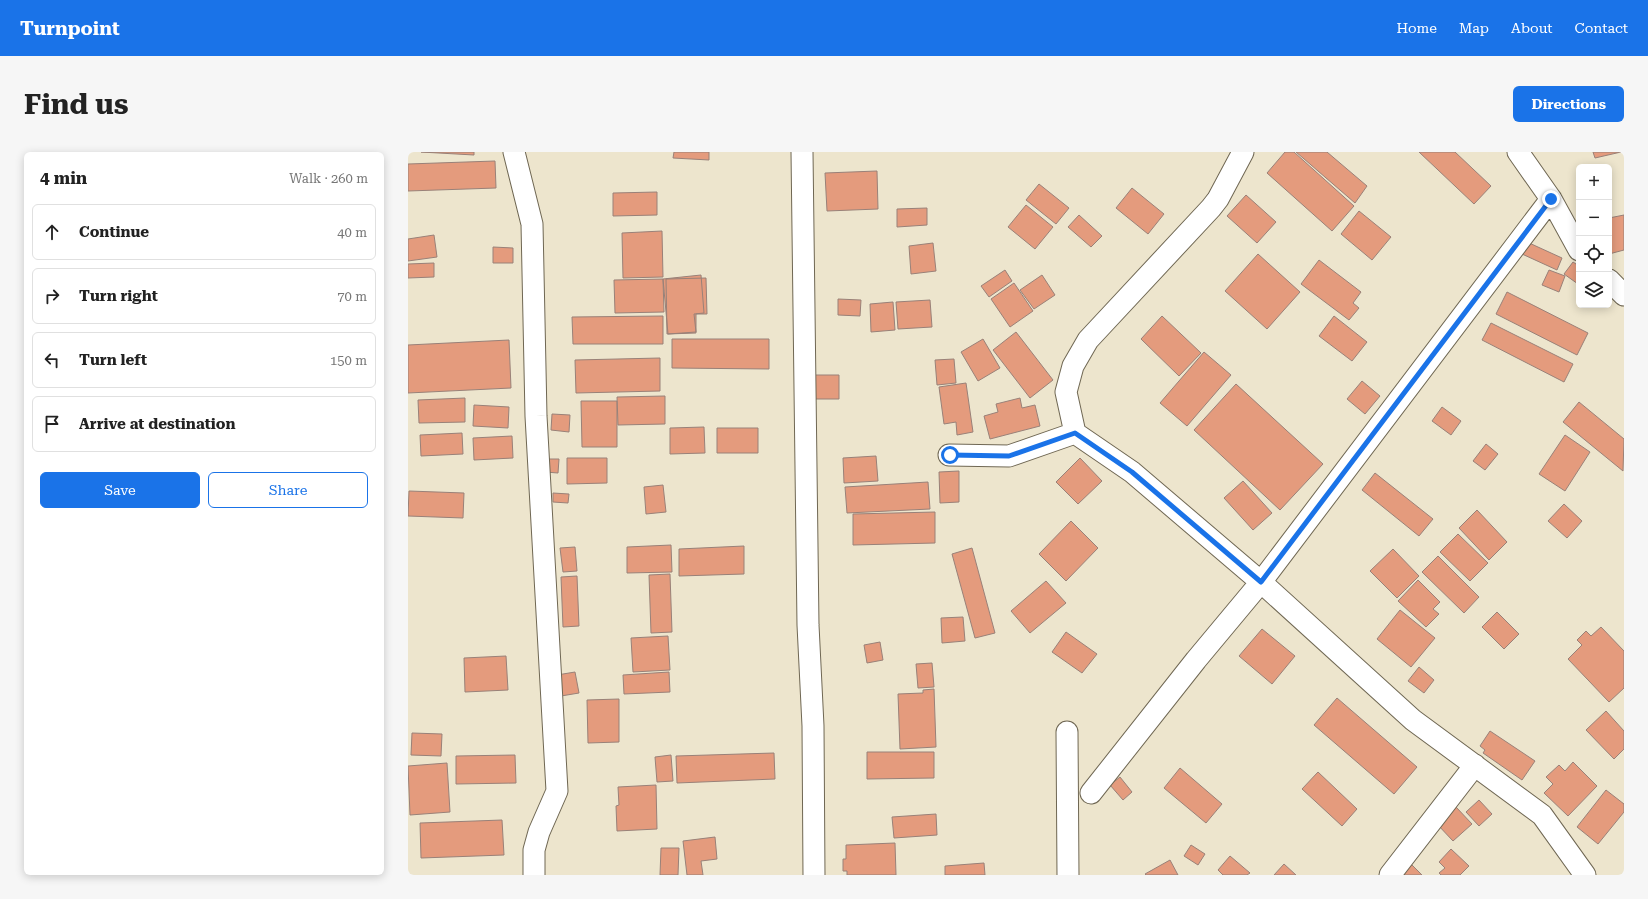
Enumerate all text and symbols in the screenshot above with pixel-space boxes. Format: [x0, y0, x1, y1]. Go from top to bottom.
text: Turnpoint [20, 17, 120, 40]
text: Home [1396, 20, 1437, 36]
text: Map [1459, 20, 1489, 36]
text: About [1511, 20, 1553, 36]
text: Contact [1575, 20, 1628, 36]
button: Directions [1513, 86, 1624, 122]
text: Find us [24, 88, 128, 121]
map controls [1576, 164, 1612, 308]
button: + [1576, 164, 1612, 200]
text: 4 min [40, 168, 87, 188]
text: Walk · 260 m [289, 171, 368, 186]
route end [1542, 190, 1560, 208]
button: − [1576, 200, 1612, 236]
icon: ahead [41, 221, 63, 243]
text: Continue [79, 223, 149, 241]
text: 40 m [337, 225, 367, 240]
button: locate [1576, 236, 1612, 272]
button: layers [1576, 272, 1612, 308]
icon: right [41, 285, 63, 307]
text: Turn right [79, 287, 158, 305]
text: 70 m [337, 289, 367, 304]
icon: left [41, 349, 63, 371]
text: Turn left [79, 351, 147, 369]
text: 150 m [330, 353, 367, 368]
icon: arrive [41, 413, 63, 435]
text: Arrive at destination [79, 415, 235, 433]
route start [941, 446, 959, 464]
button: Save [40, 472, 200, 508]
button: Share [208, 472, 368, 508]

